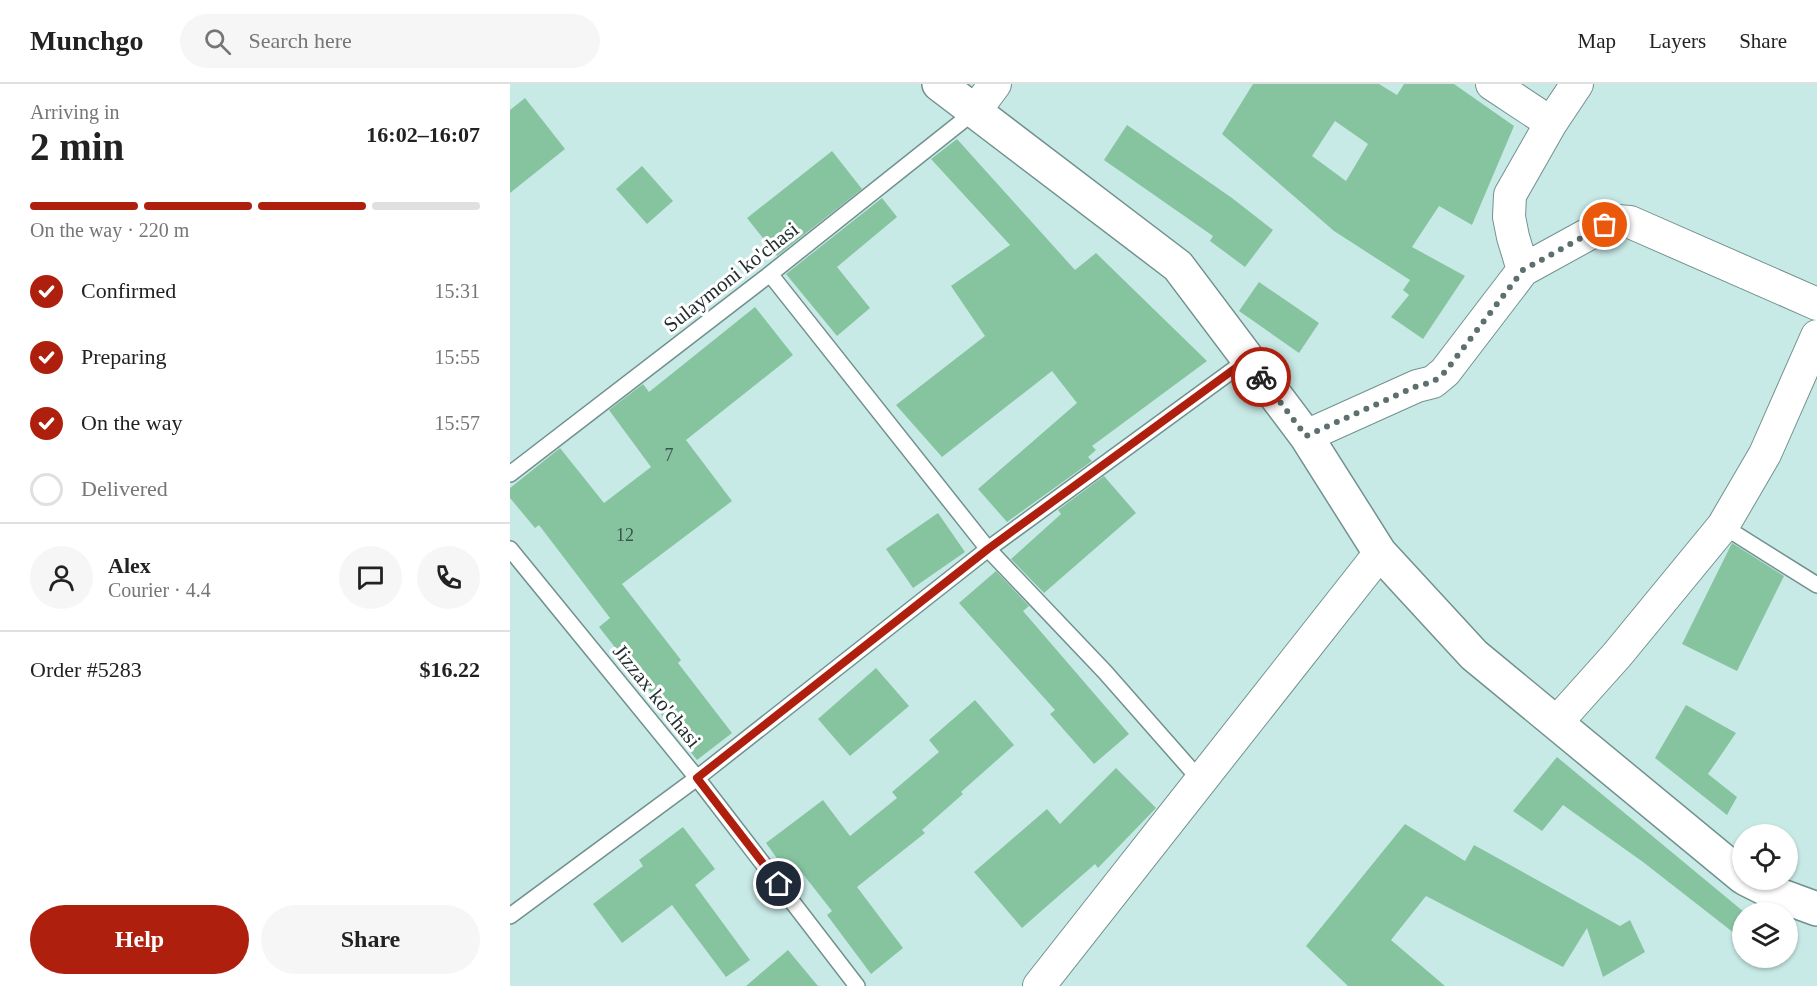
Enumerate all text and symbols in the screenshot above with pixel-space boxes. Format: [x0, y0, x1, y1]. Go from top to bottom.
search box [180, 14, 600, 68]
text: Munchgo [30, 25, 144, 56]
icon: search [201, 25, 234, 58]
text: Search here [249, 28, 352, 53]
text: Map [1578, 29, 1616, 53]
text: Layers [1649, 29, 1706, 53]
text: Share [1739, 29, 1787, 53]
text: Arriving in [30, 101, 119, 123]
text: 16:02–16:07 [366, 122, 480, 147]
text: 2 min [30, 125, 124, 168]
pin [1579, 199, 1630, 250]
icon: bag [1588, 208, 1621, 241]
street label: Sulaymoni ko'chasi [659, 217, 803, 337]
text: On the way · 220 m [30, 219, 189, 241]
icon: check [30, 275, 63, 308]
text: Confirmed [81, 278, 176, 303]
text: 15:31 [434, 280, 480, 302]
icon: check [30, 341, 63, 374]
text: Preparing [81, 344, 167, 369]
text: 15:55 [434, 346, 480, 368]
courier [1231, 347, 1291, 407]
icon: bike [1245, 361, 1278, 394]
icon: check [30, 407, 63, 440]
text: On the way [81, 410, 182, 435]
text: 15:57 [434, 412, 480, 434]
house number: 7 [665, 445, 674, 465]
text: Delivered [81, 476, 168, 501]
house number: 12 [616, 525, 634, 545]
button: person [30, 546, 93, 609]
button: chat [339, 546, 402, 609]
button: phone [417, 546, 480, 609]
text: Alex [108, 553, 151, 578]
text: Courier · 4.4 [108, 579, 211, 601]
street label: Jizzax ko'chasi [608, 640, 706, 753]
text: Order #5283 [30, 657, 142, 682]
text: $16.22 [420, 657, 480, 682]
map controls [1732, 824, 1798, 968]
button: locate [1732, 824, 1798, 890]
pin [753, 858, 804, 909]
icon: home [762, 867, 795, 900]
button: layers [1732, 902, 1798, 968]
button: Help [30, 905, 249, 974]
button: Share [261, 905, 480, 974]

